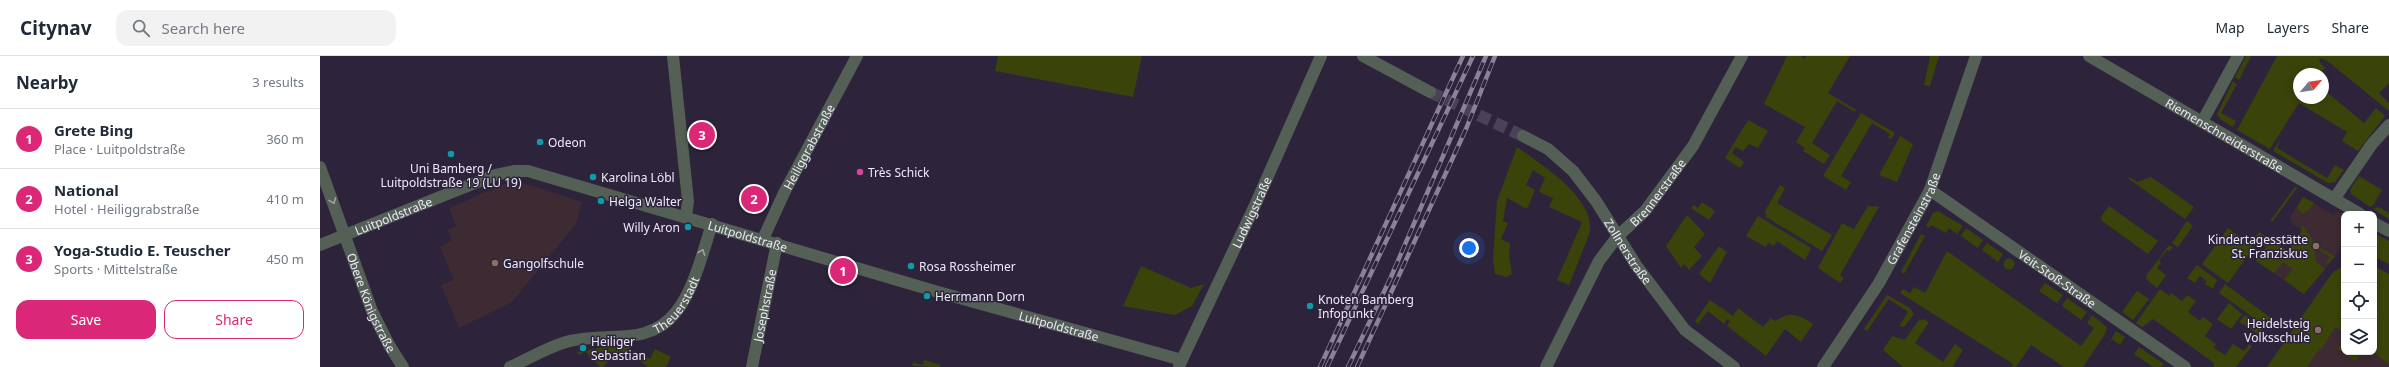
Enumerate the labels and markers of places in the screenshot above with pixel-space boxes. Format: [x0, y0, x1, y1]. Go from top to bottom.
pin: 3 [689, 120, 715, 150]
place label: Odeon [548, 134, 586, 151]
marker: Odeon [535, 137, 545, 147]
marker: Uni Bamberg / Luitpoldstraße 19 (LU 19) [446, 149, 456, 159]
place label: Uni Bamberg / Luitpoldstraße 19 (LU 19) [380, 160, 522, 191]
place label: Très Schick [868, 164, 930, 181]
marker: Très Schick [855, 167, 865, 177]
place label: Karolina Löbl [601, 169, 675, 186]
marker: Karolina Löbl [588, 172, 598, 182]
pin: 2 [741, 184, 767, 214]
place label: Helga Walter [609, 193, 682, 210]
marker: Helga Walter [596, 196, 606, 206]
place label: Willy Aron [623, 219, 680, 236]
marker: Willy Aron [683, 222, 693, 232]
place label: Kindertagesstätte St. Franziskus [2208, 231, 2308, 262]
marker: Kindertagesstätte St. Franziskus [2311, 241, 2321, 251]
place label: Gangolfschule [503, 255, 584, 272]
pin: 1 [830, 256, 856, 286]
marker: Gangolfschule [490, 258, 500, 268]
place label: Rosa Rossheimer [919, 258, 1016, 275]
marker: Rosa Rossheimer [906, 261, 916, 271]
place label: Herrmann Dorn [935, 288, 1025, 305]
marker: Herrmann Dorn [922, 291, 932, 301]
place label: Knoten Bamberg Infopunkt [1318, 291, 1414, 322]
marker: Knoten Bamberg Infopunkt [1305, 301, 1315, 311]
place label: Heidelsteig Volksschule [2244, 315, 2310, 346]
marker: Heidelsteig Volksschule [2313, 325, 2323, 335]
place label: Heiliger Sebastian [591, 333, 646, 364]
marker: Heiliger Sebastian [578, 343, 588, 353]

